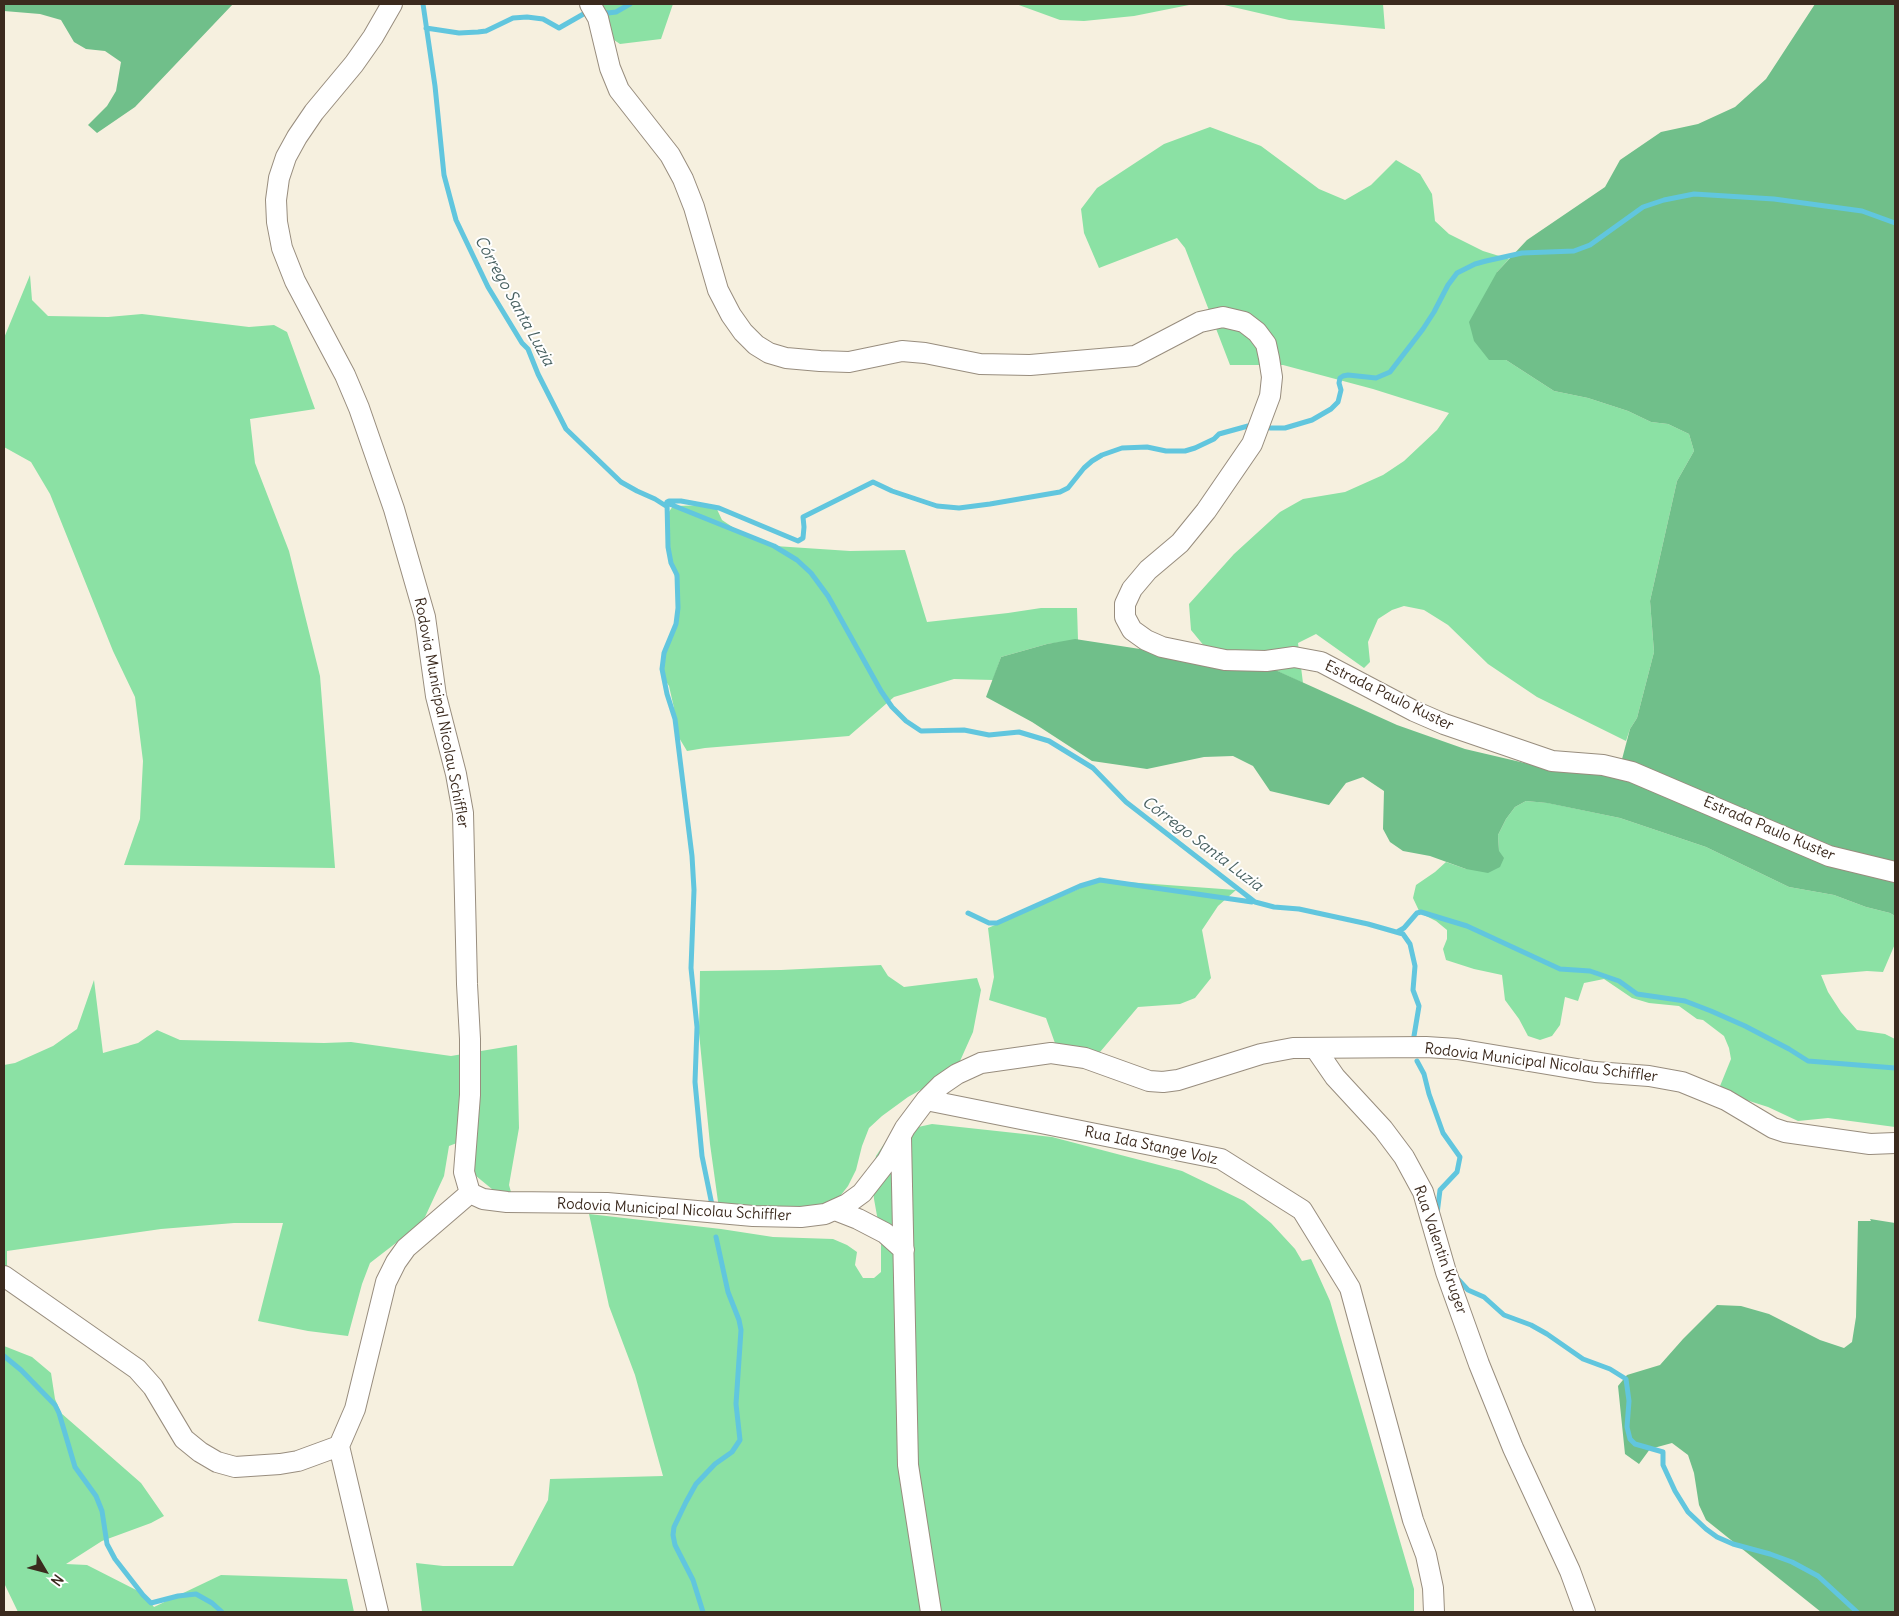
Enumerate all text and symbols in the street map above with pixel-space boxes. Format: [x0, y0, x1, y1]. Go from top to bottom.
water label: Córrego Santa Luzia [470, 232, 558, 370]
street label: Rodovia Municipal Nicolau Schiffler [410, 596, 472, 830]
street label: Estrada Paulo Kuster [1322, 657, 1456, 735]
water label: Córrego Santa Luzia [1138, 792, 1266, 896]
street label: Estrada Paulo Kuster [1701, 793, 1837, 865]
street label: Rodovia Municipal Nicolau Schiffler [1423, 1040, 1659, 1086]
street label: Rua Ida Stange Volz [1083, 1123, 1219, 1169]
street label: Rua Valentin Kruger [1410, 1183, 1470, 1317]
street label: Rodovia Municipal Nicolau Schiffler [556, 1195, 792, 1225]
north arrow [20, 1546, 70, 1596]
text: N [47, 1571, 67, 1589]

